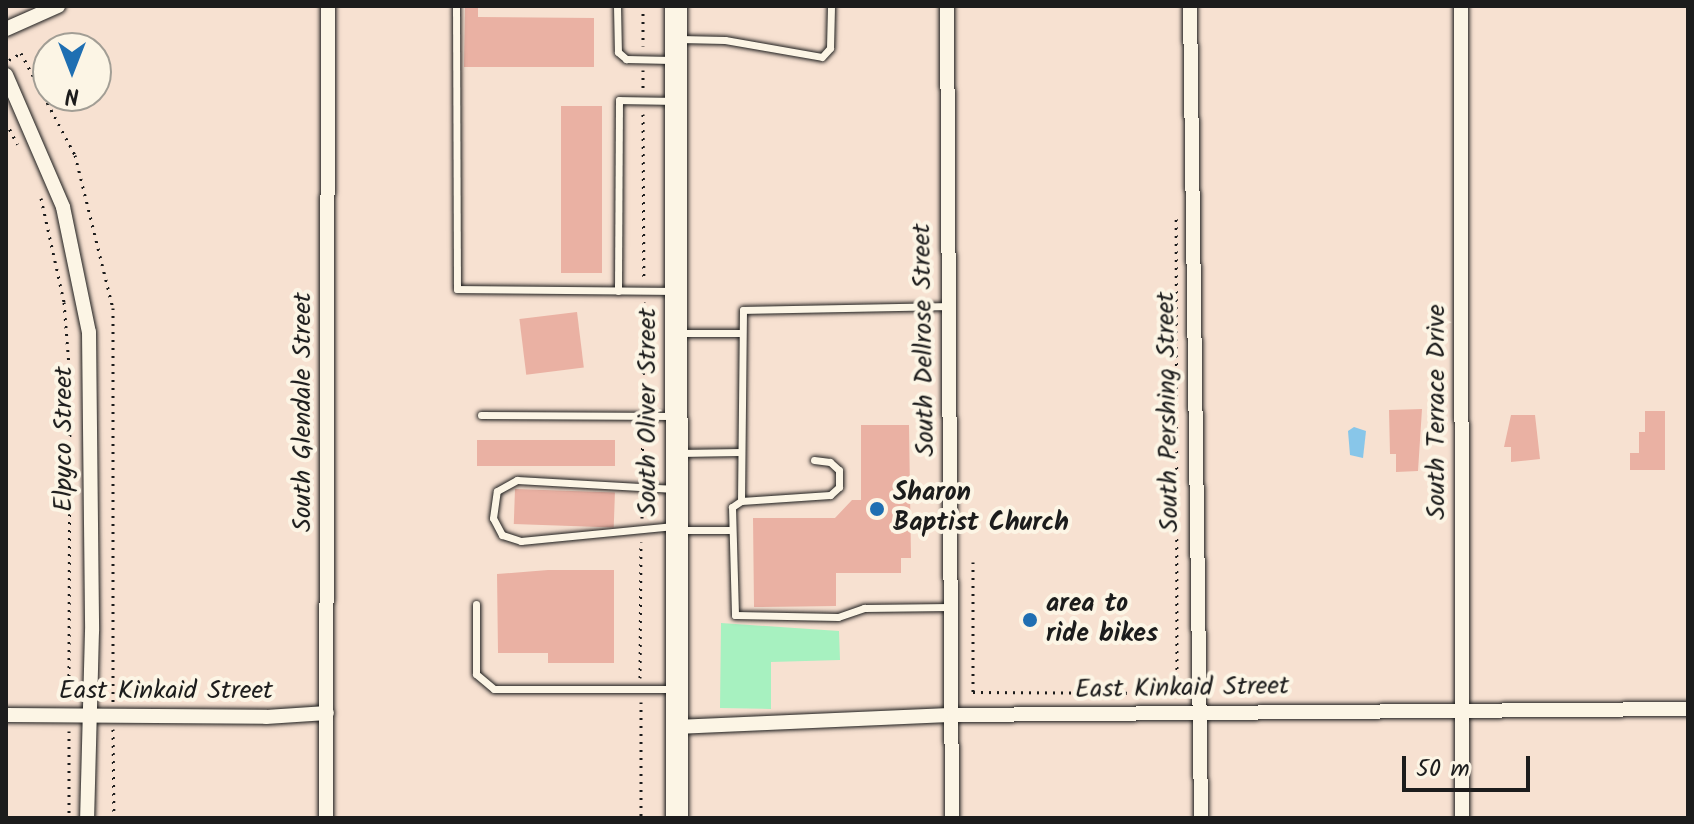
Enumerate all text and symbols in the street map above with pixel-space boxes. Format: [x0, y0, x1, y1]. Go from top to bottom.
north arrow [32, 32, 112, 112]
text: N [65, 77, 79, 112]
street label: South Dellrose Street [907, 223, 943, 457]
street label: South Pershing Street [1151, 291, 1187, 533]
street label: South Glendale Street [288, 292, 320, 532]
street label: South Terrace Drive [1422, 304, 1454, 520]
street label: South Oliver Street [633, 308, 665, 516]
street label: Elpyco Street [49, 366, 81, 512]
place label: Sharon Baptist Church [893, 478, 1069, 540]
marker: Sharon Baptist Church [868, 500, 886, 518]
place label: area to ride bikes [1046, 589, 1158, 650]
marker: area to ride bikes [1021, 611, 1039, 629]
street label: East Kinkaid Street [1075, 672, 1289, 706]
street label: East Kinkaid Street [59, 676, 273, 708]
scale bar [1406, 740, 1534, 790]
text: 50 m [1416, 750, 1470, 789]

